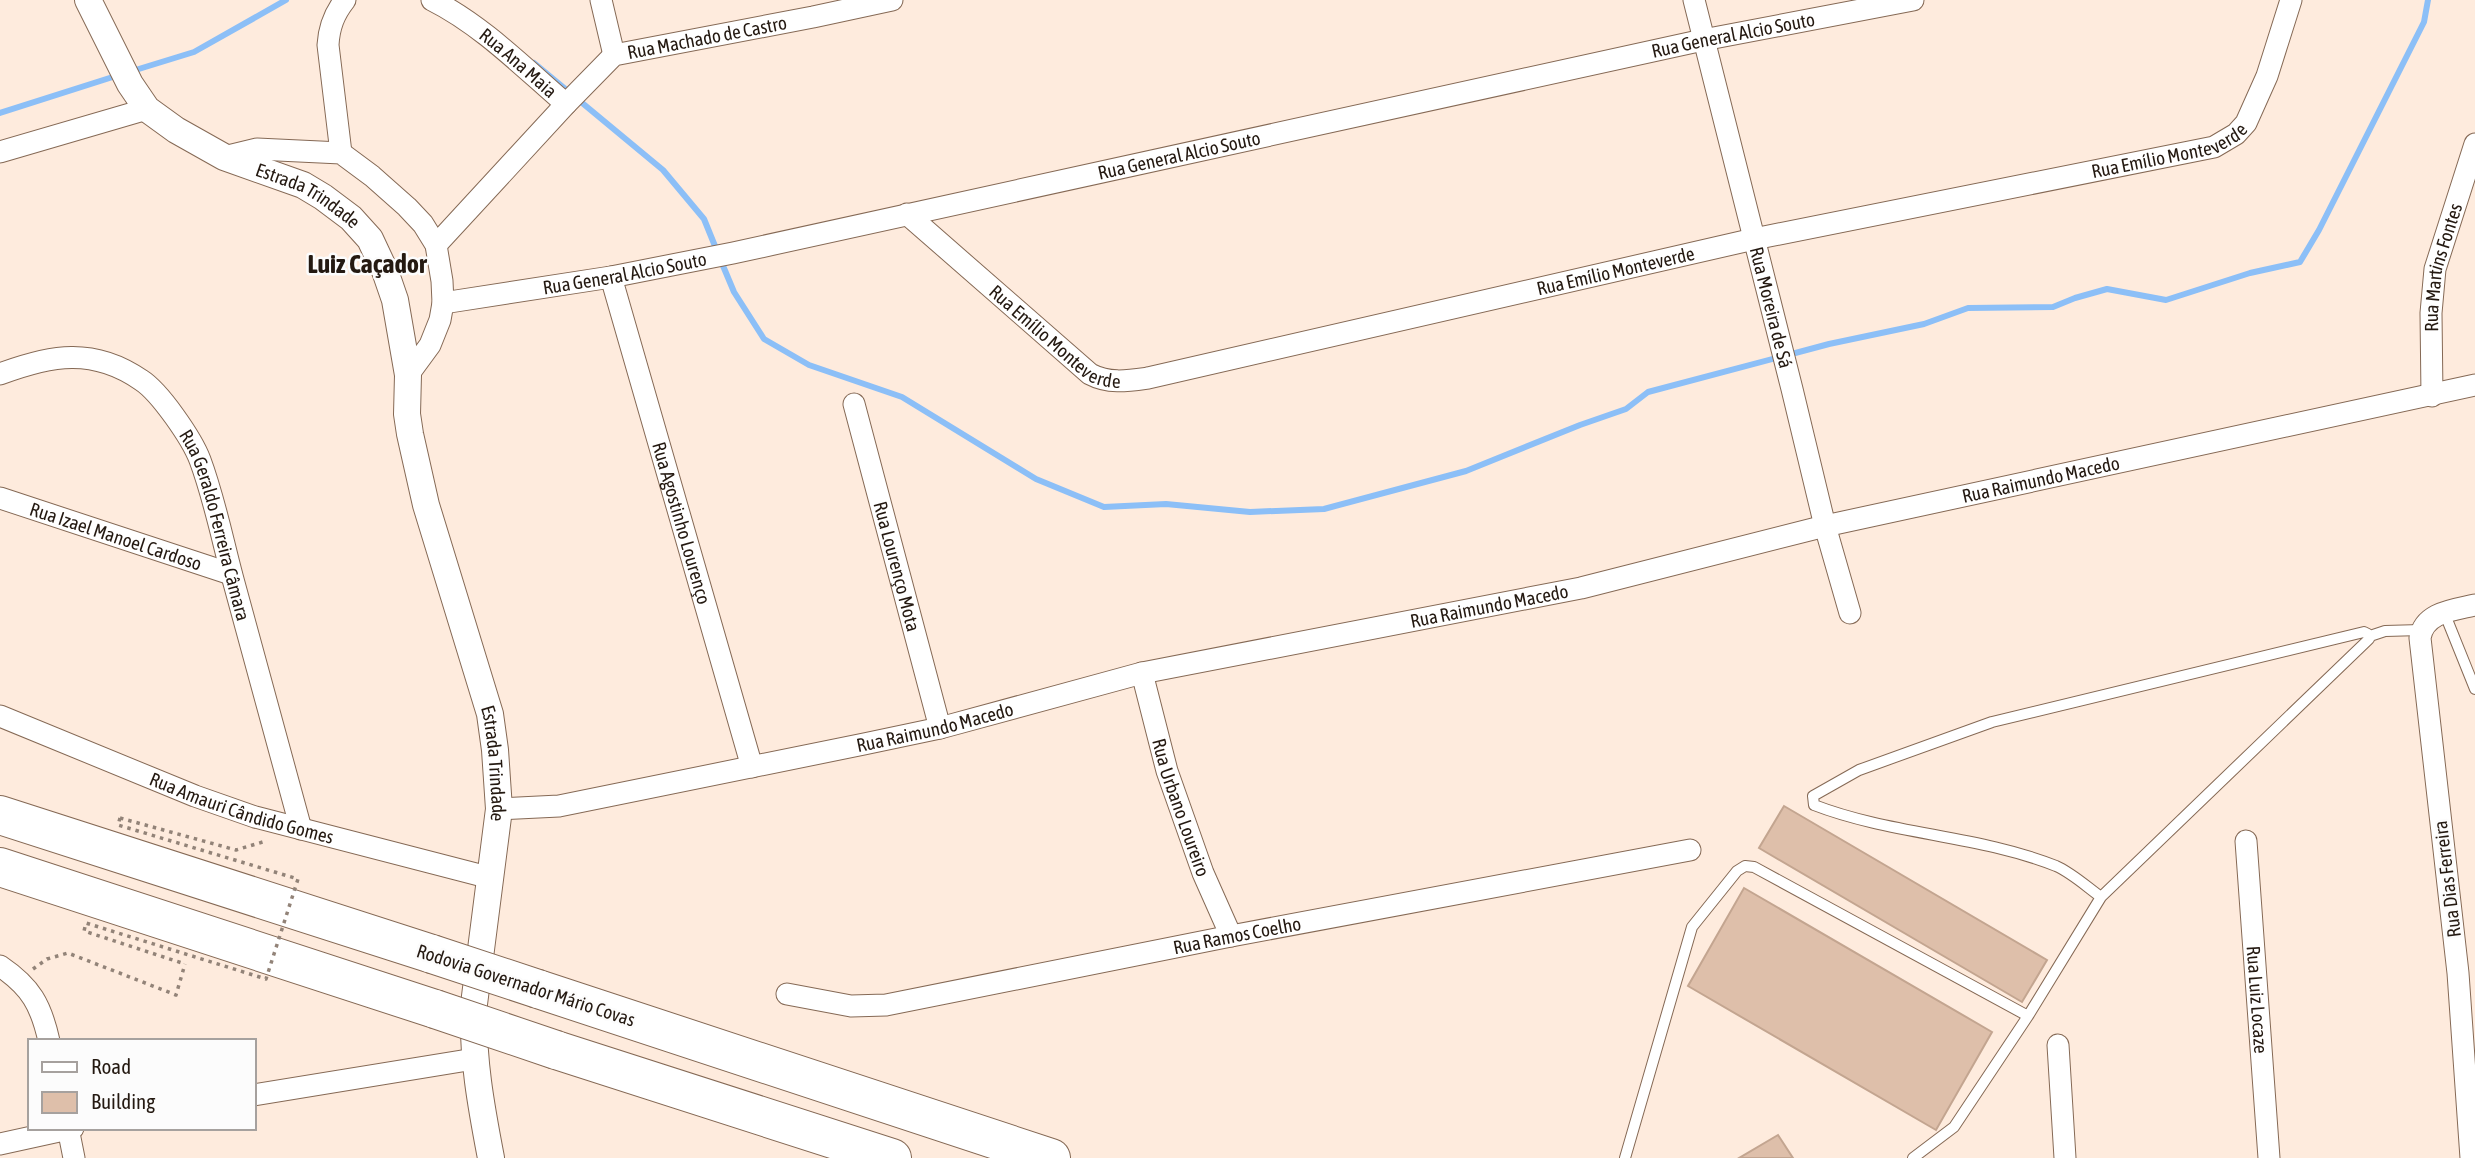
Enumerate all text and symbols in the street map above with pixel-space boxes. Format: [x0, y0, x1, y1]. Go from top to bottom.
street label: Rua General Alcio Souto [1649, 8, 1817, 62]
street label: Rua Machado de Castro [625, 11, 789, 63]
street label: Rua Ana Maia [475, 23, 562, 102]
street label: Rua Emílio Monteverde [2089, 118, 2252, 182]
street label: Rua General Alcio Souto [1096, 127, 1262, 184]
street label: Estrada Trindade [253, 158, 365, 232]
street label: Rua Martins Fontes [2420, 200, 2466, 332]
street label: Rua Emílio Monteverde [1534, 242, 1697, 300]
street label: Rua Moreira de Sá [1746, 244, 1797, 370]
street label: Rua General Alcio Souto [541, 247, 708, 298]
district label: Luiz Caçador [307, 249, 428, 279]
street label: Rua Emílio Monteverde [985, 280, 1121, 392]
street label: Rua Geraldo Ferreira Câmara [175, 425, 255, 623]
street label: Rua Agostinho Lourenço [648, 439, 716, 607]
street label: Rua Raimundo Macedo [1960, 451, 2122, 507]
street label: Rua Izael Manoel Cardoso [27, 498, 205, 575]
street label: Rua Lourenço Mota [869, 499, 925, 634]
street label: Rua Raimundo Macedo [1408, 580, 1570, 632]
street label: Rua Raimundo Macedo [854, 698, 1016, 756]
street label: Estrada Trindade [477, 703, 510, 823]
street label: Rua Urbano Loureiro [1148, 736, 1214, 879]
street label: Rua Amauri Cândido Gomes [146, 768, 336, 848]
street label: Rua Dias Ferreira [2429, 819, 2465, 939]
street label: Rua Ramos Coelho [1171, 912, 1303, 958]
street label: Rodovia Governador Mário Covas [414, 939, 638, 1031]
street label: Rua Luiz Locaze [2243, 945, 2272, 1054]
legend [28, 1039, 256, 1130]
text: Road [91, 1054, 131, 1078]
text: Building [91, 1089, 155, 1113]

